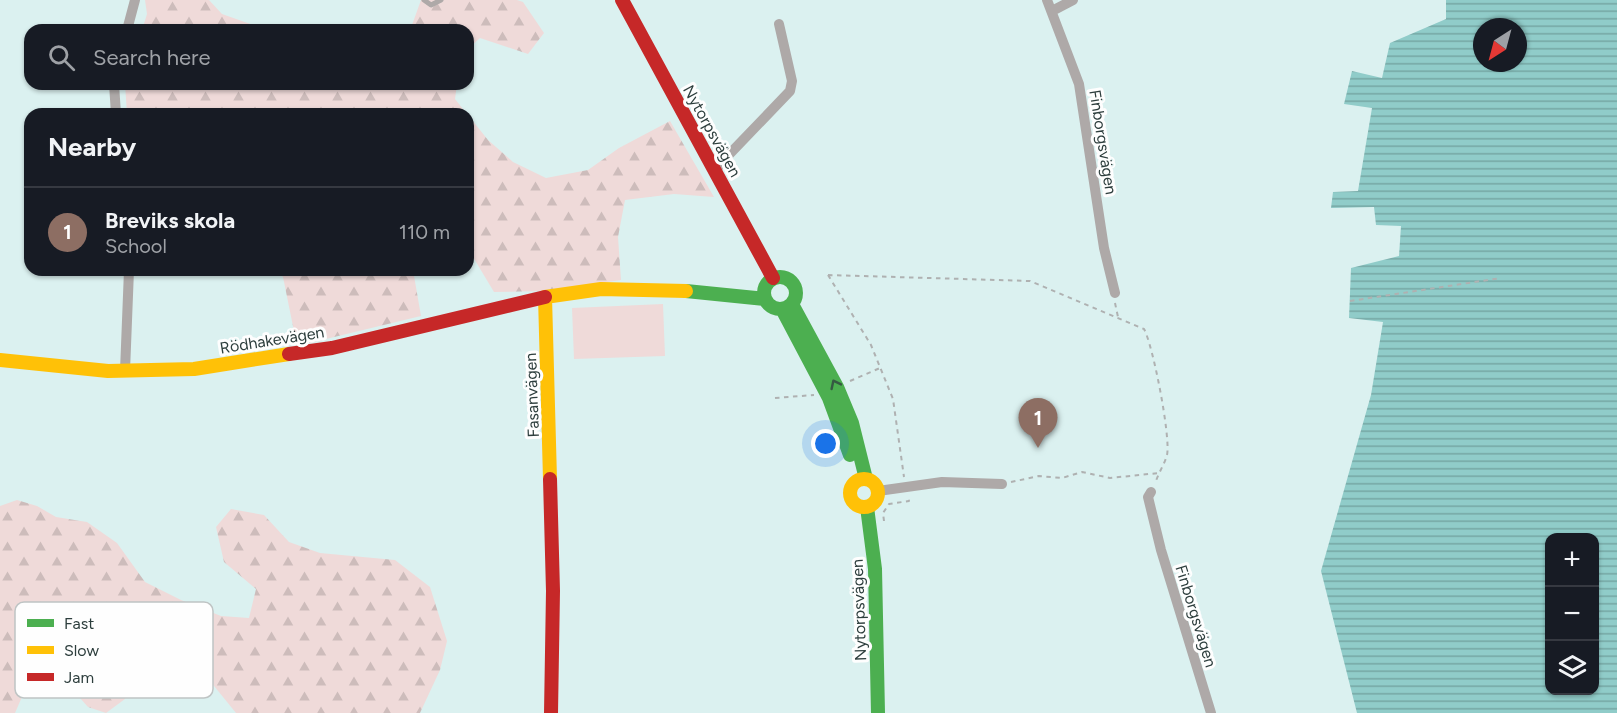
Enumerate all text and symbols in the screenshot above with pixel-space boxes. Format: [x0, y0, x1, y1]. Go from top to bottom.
north arrow [1473, 18, 1527, 72]
search box [24, 24, 474, 90]
icon: search [45, 41, 78, 74]
text: Search here [93, 44, 211, 71]
street label: Nytorpsvägen [679, 82, 745, 180]
street label: Finborgsvägen [1085, 88, 1121, 196]
text: Nearby [48, 131, 136, 163]
text: Breviks skola [105, 207, 235, 234]
text: 1 [63, 220, 72, 244]
text: 110 m [399, 220, 450, 244]
text: School [105, 234, 167, 258]
street label: Rödhakevägen [218, 322, 326, 358]
street label: Fasanvägen [521, 352, 543, 438]
one-way arrow [831, 379, 842, 390]
pin: 1 [1018, 398, 1058, 448]
your location [811, 429, 840, 458]
map controls [1545, 533, 1599, 695]
button: + [1545, 533, 1599, 587]
street label: Nytorpsvägen [848, 559, 870, 661]
street label: Finborgsvägen [1171, 563, 1221, 669]
button: − [1545, 587, 1599, 641]
legend [15, 602, 213, 698]
text: Fast [64, 614, 94, 633]
text: Slow [64, 641, 99, 660]
button: layers [1545, 641, 1599, 695]
text: Jam [64, 668, 94, 687]

